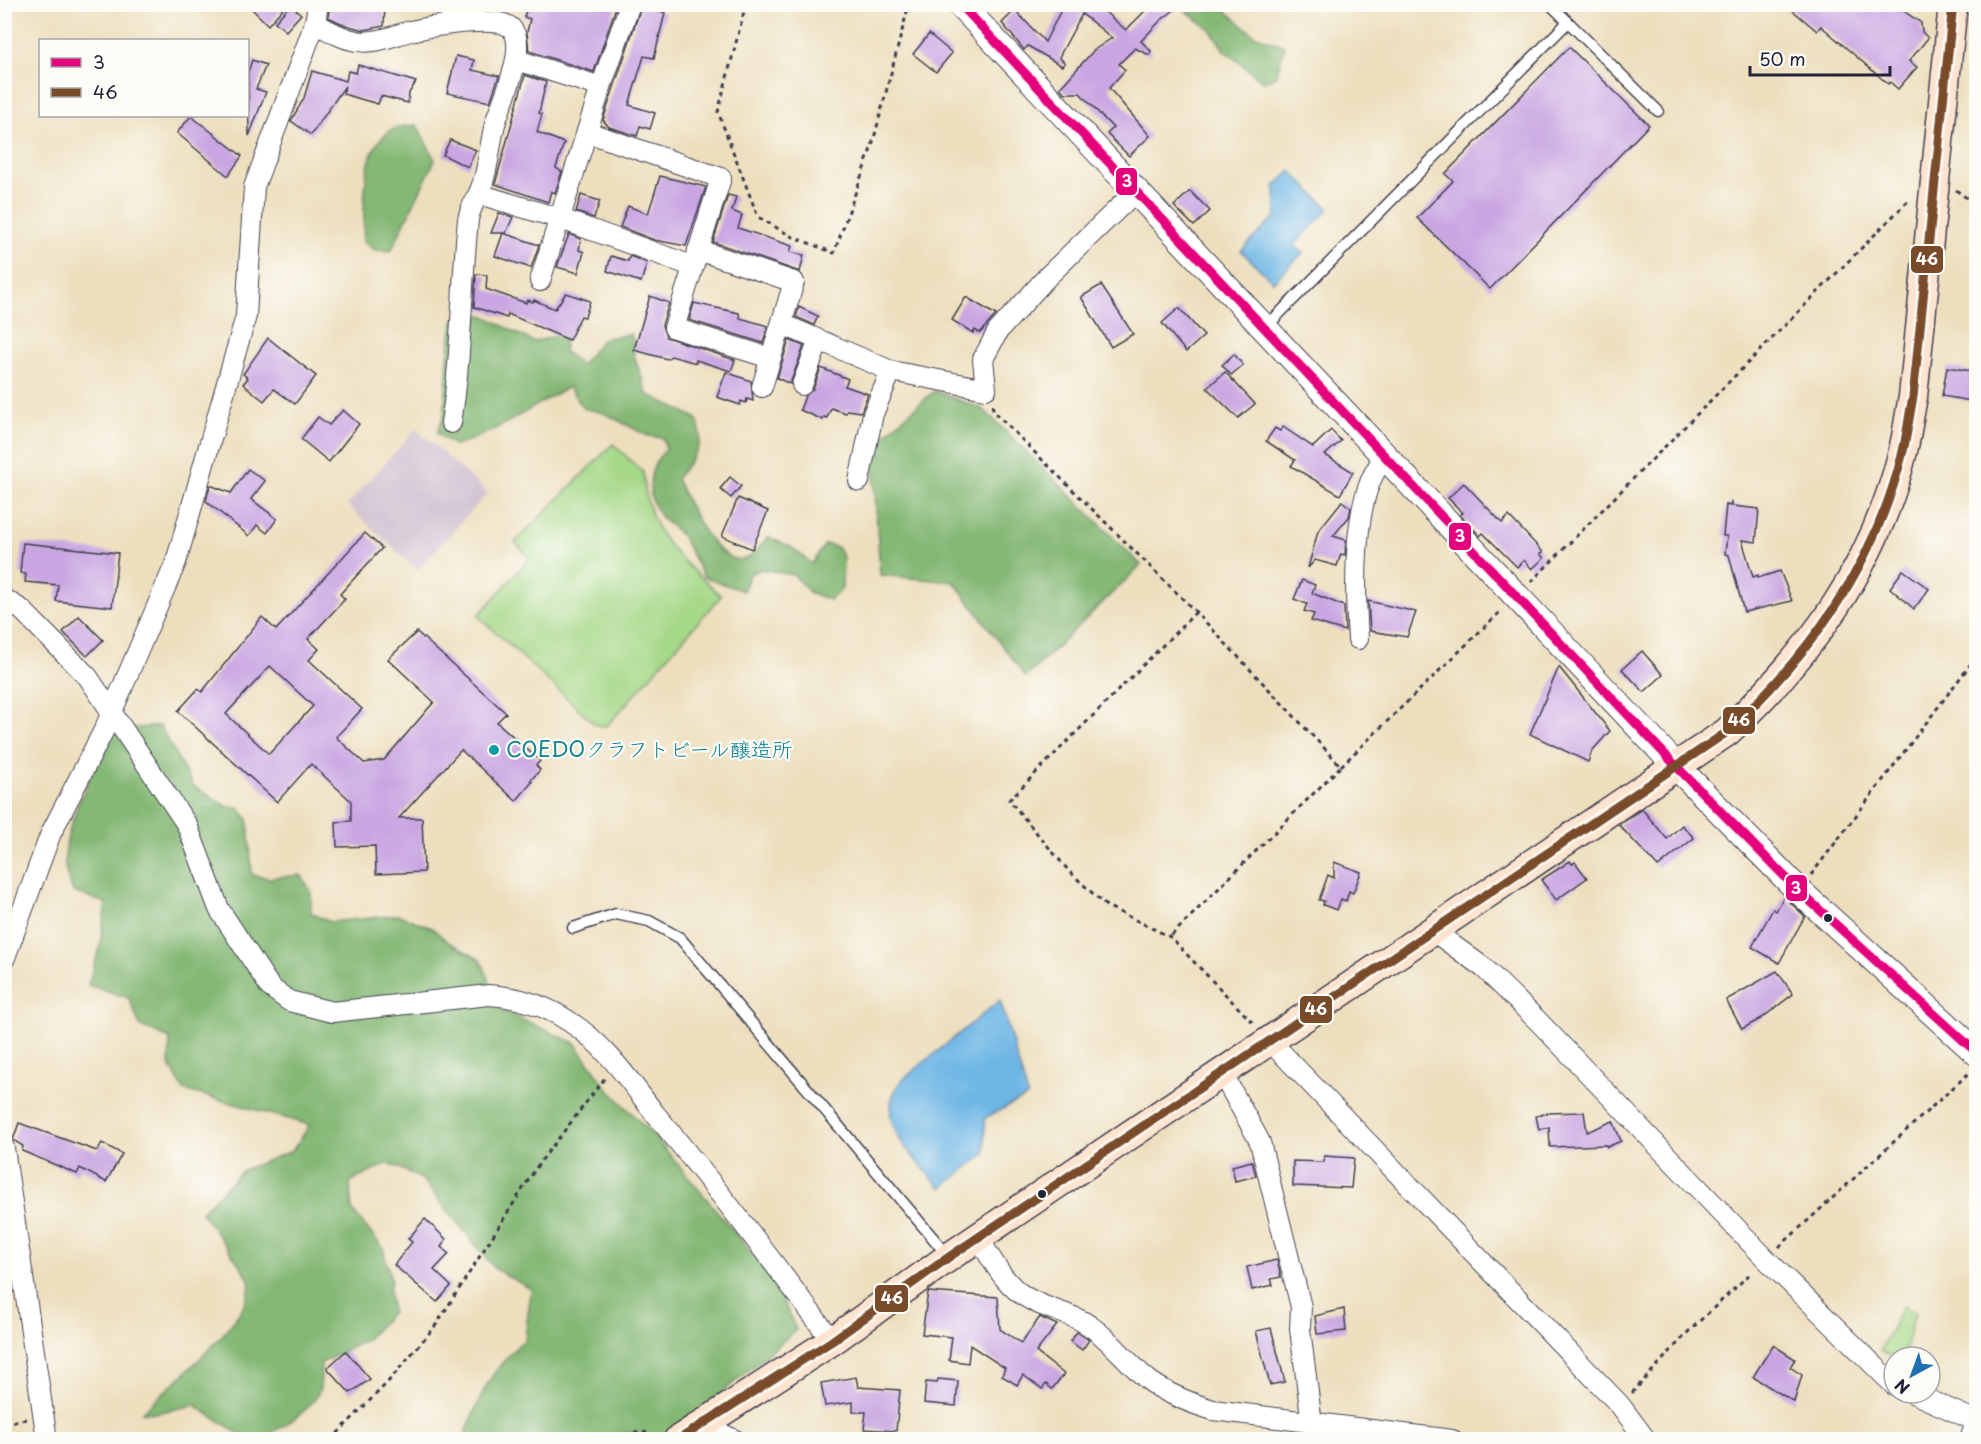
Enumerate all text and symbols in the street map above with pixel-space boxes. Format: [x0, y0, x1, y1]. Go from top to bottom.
legend [39, 39, 249, 117]
scale bar [1750, 39, 1890, 77]
text: 50 m [1759, 45, 1806, 72]
text: 3 [93, 48, 105, 75]
text: 46 [93, 78, 118, 105]
line badge: 3 [1115, 167, 1138, 196]
text: 3 [1122, 168, 1132, 192]
line badge: 46 [1910, 245, 1944, 274]
text: 46 [1916, 246, 1938, 270]
line badge: 3 [1448, 522, 1472, 551]
text: 3 [1455, 523, 1465, 547]
line badge: 46 [1722, 706, 1756, 735]
text: 46 [1728, 707, 1750, 731]
place label: COEDOクラフトビール醸造所 [506, 732, 793, 764]
marker: COEDOクラフトビール醸造所 [487, 743, 501, 757]
line badge: 3 [1785, 874, 1808, 902]
text: 3 [1791, 875, 1801, 899]
unlabelled marker [1822, 912, 1834, 924]
line badge: 46 [1299, 995, 1333, 1024]
text: 46 [1305, 996, 1327, 1020]
unlabelled marker [1036, 1188, 1048, 1200]
line badge: 46 [874, 1284, 909, 1313]
text: 46 [881, 1285, 903, 1309]
north arrow [1882, 1345, 1942, 1405]
text: N [1889, 1374, 1914, 1400]

